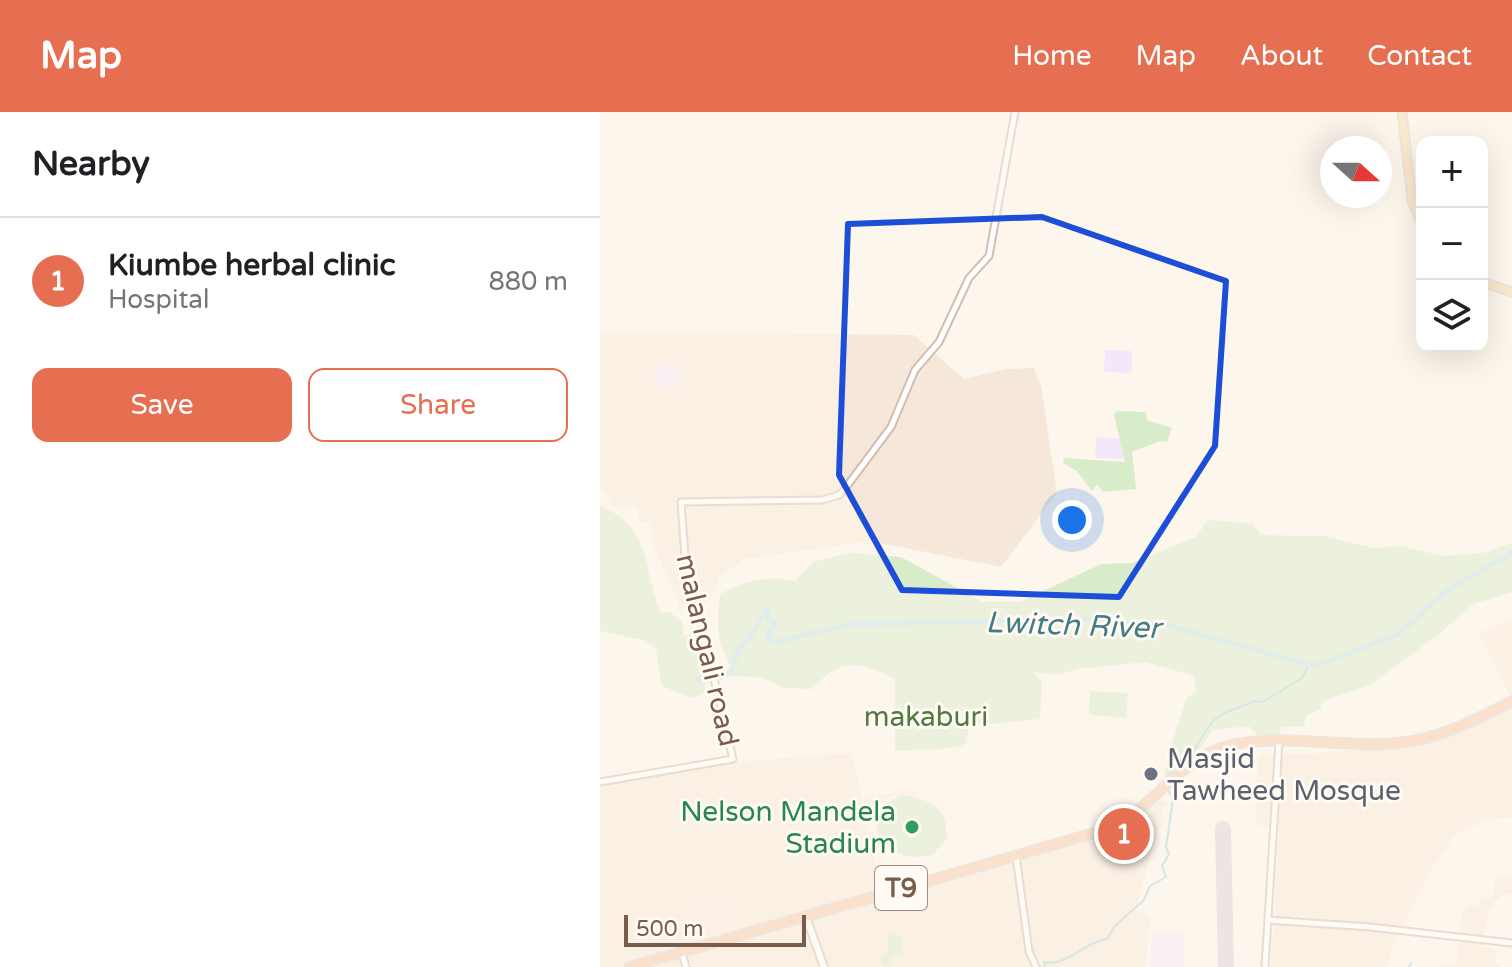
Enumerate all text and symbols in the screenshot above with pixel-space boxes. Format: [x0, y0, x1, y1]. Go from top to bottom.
text: Map [40, 33, 122, 79]
text: Home [1012, 39, 1092, 73]
text: Map [1136, 39, 1196, 73]
text: About [1240, 39, 1323, 73]
text: Contact [1367, 39, 1472, 73]
north arrow [1320, 136, 1392, 208]
map controls [1416, 136, 1488, 352]
button: + [1416, 136, 1488, 208]
text: Nearby [32, 144, 150, 185]
button: − [1416, 208, 1488, 280]
text: Kiumbe herbal clinic [108, 247, 396, 284]
text: 1 [50, 266, 66, 297]
text: 880 m [488, 266, 568, 297]
button: layers [1416, 280, 1488, 352]
text: Hospital [108, 284, 209, 315]
button: Save [32, 368, 292, 442]
button: Share [308, 368, 568, 442]
your location [1052, 500, 1092, 540]
street label: malangali road [668, 551, 746, 750]
water label: Lwitch River [985, 604, 1164, 647]
park label: makaburi [864, 700, 988, 734]
place label: Masjid Tawheed Mosque [1167, 742, 1401, 808]
marker: Masjid Tawheed Mosque [1142, 765, 1160, 783]
place label: Nelson Mandela Stadium [680, 795, 896, 861]
pin: 1 [1098, 804, 1150, 864]
marker: Nelson Mandela Stadium [903, 818, 921, 836]
road number: T9 [875, 866, 927, 910]
scale bar [624, 911, 806, 947]
text: 500 m [636, 916, 703, 942]

